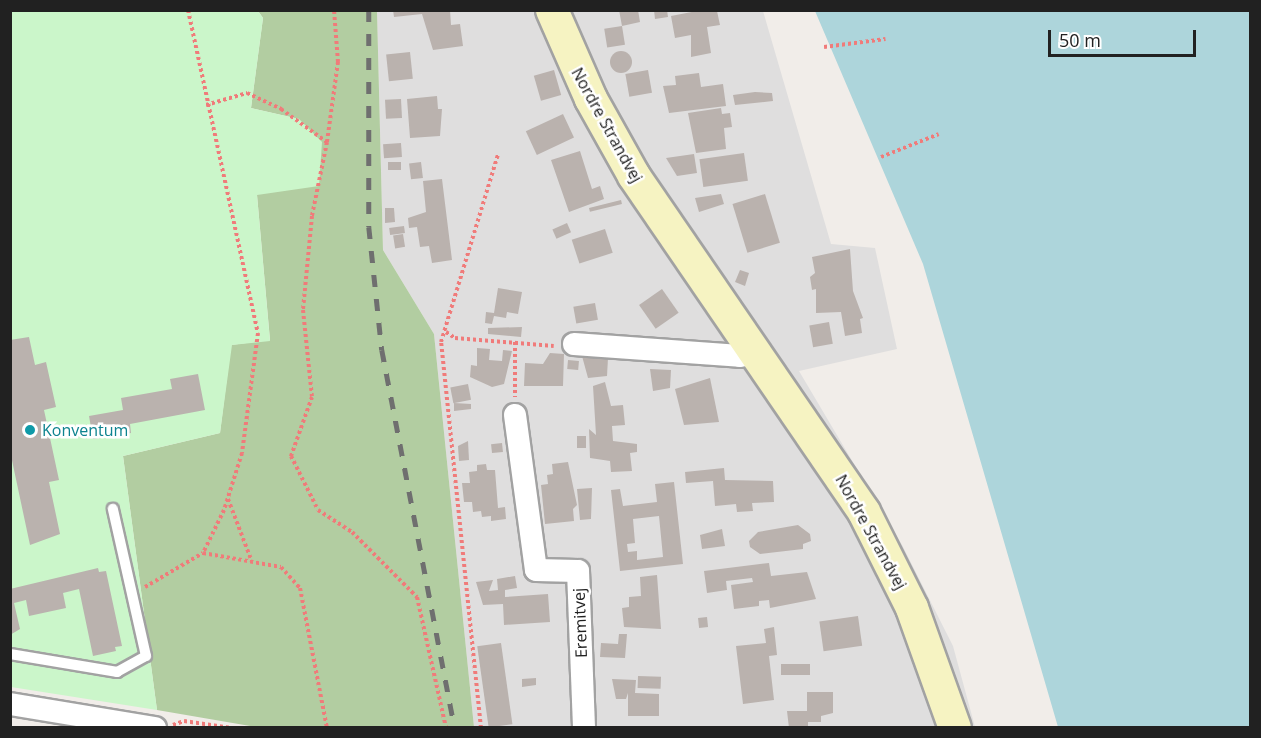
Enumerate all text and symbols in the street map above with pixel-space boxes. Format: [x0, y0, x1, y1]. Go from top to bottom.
scale bar [1051, 18, 1200, 56]
text: 50 m [1059, 28, 1101, 52]
street label: Nordre Strandvej [568, 64, 646, 186]
place label: Konventum [42, 420, 128, 440]
marker: Konventum [23, 423, 37, 437]
street label: Nordre Strandvej [832, 471, 910, 593]
street label: Eremitvej [569, 588, 591, 658]

